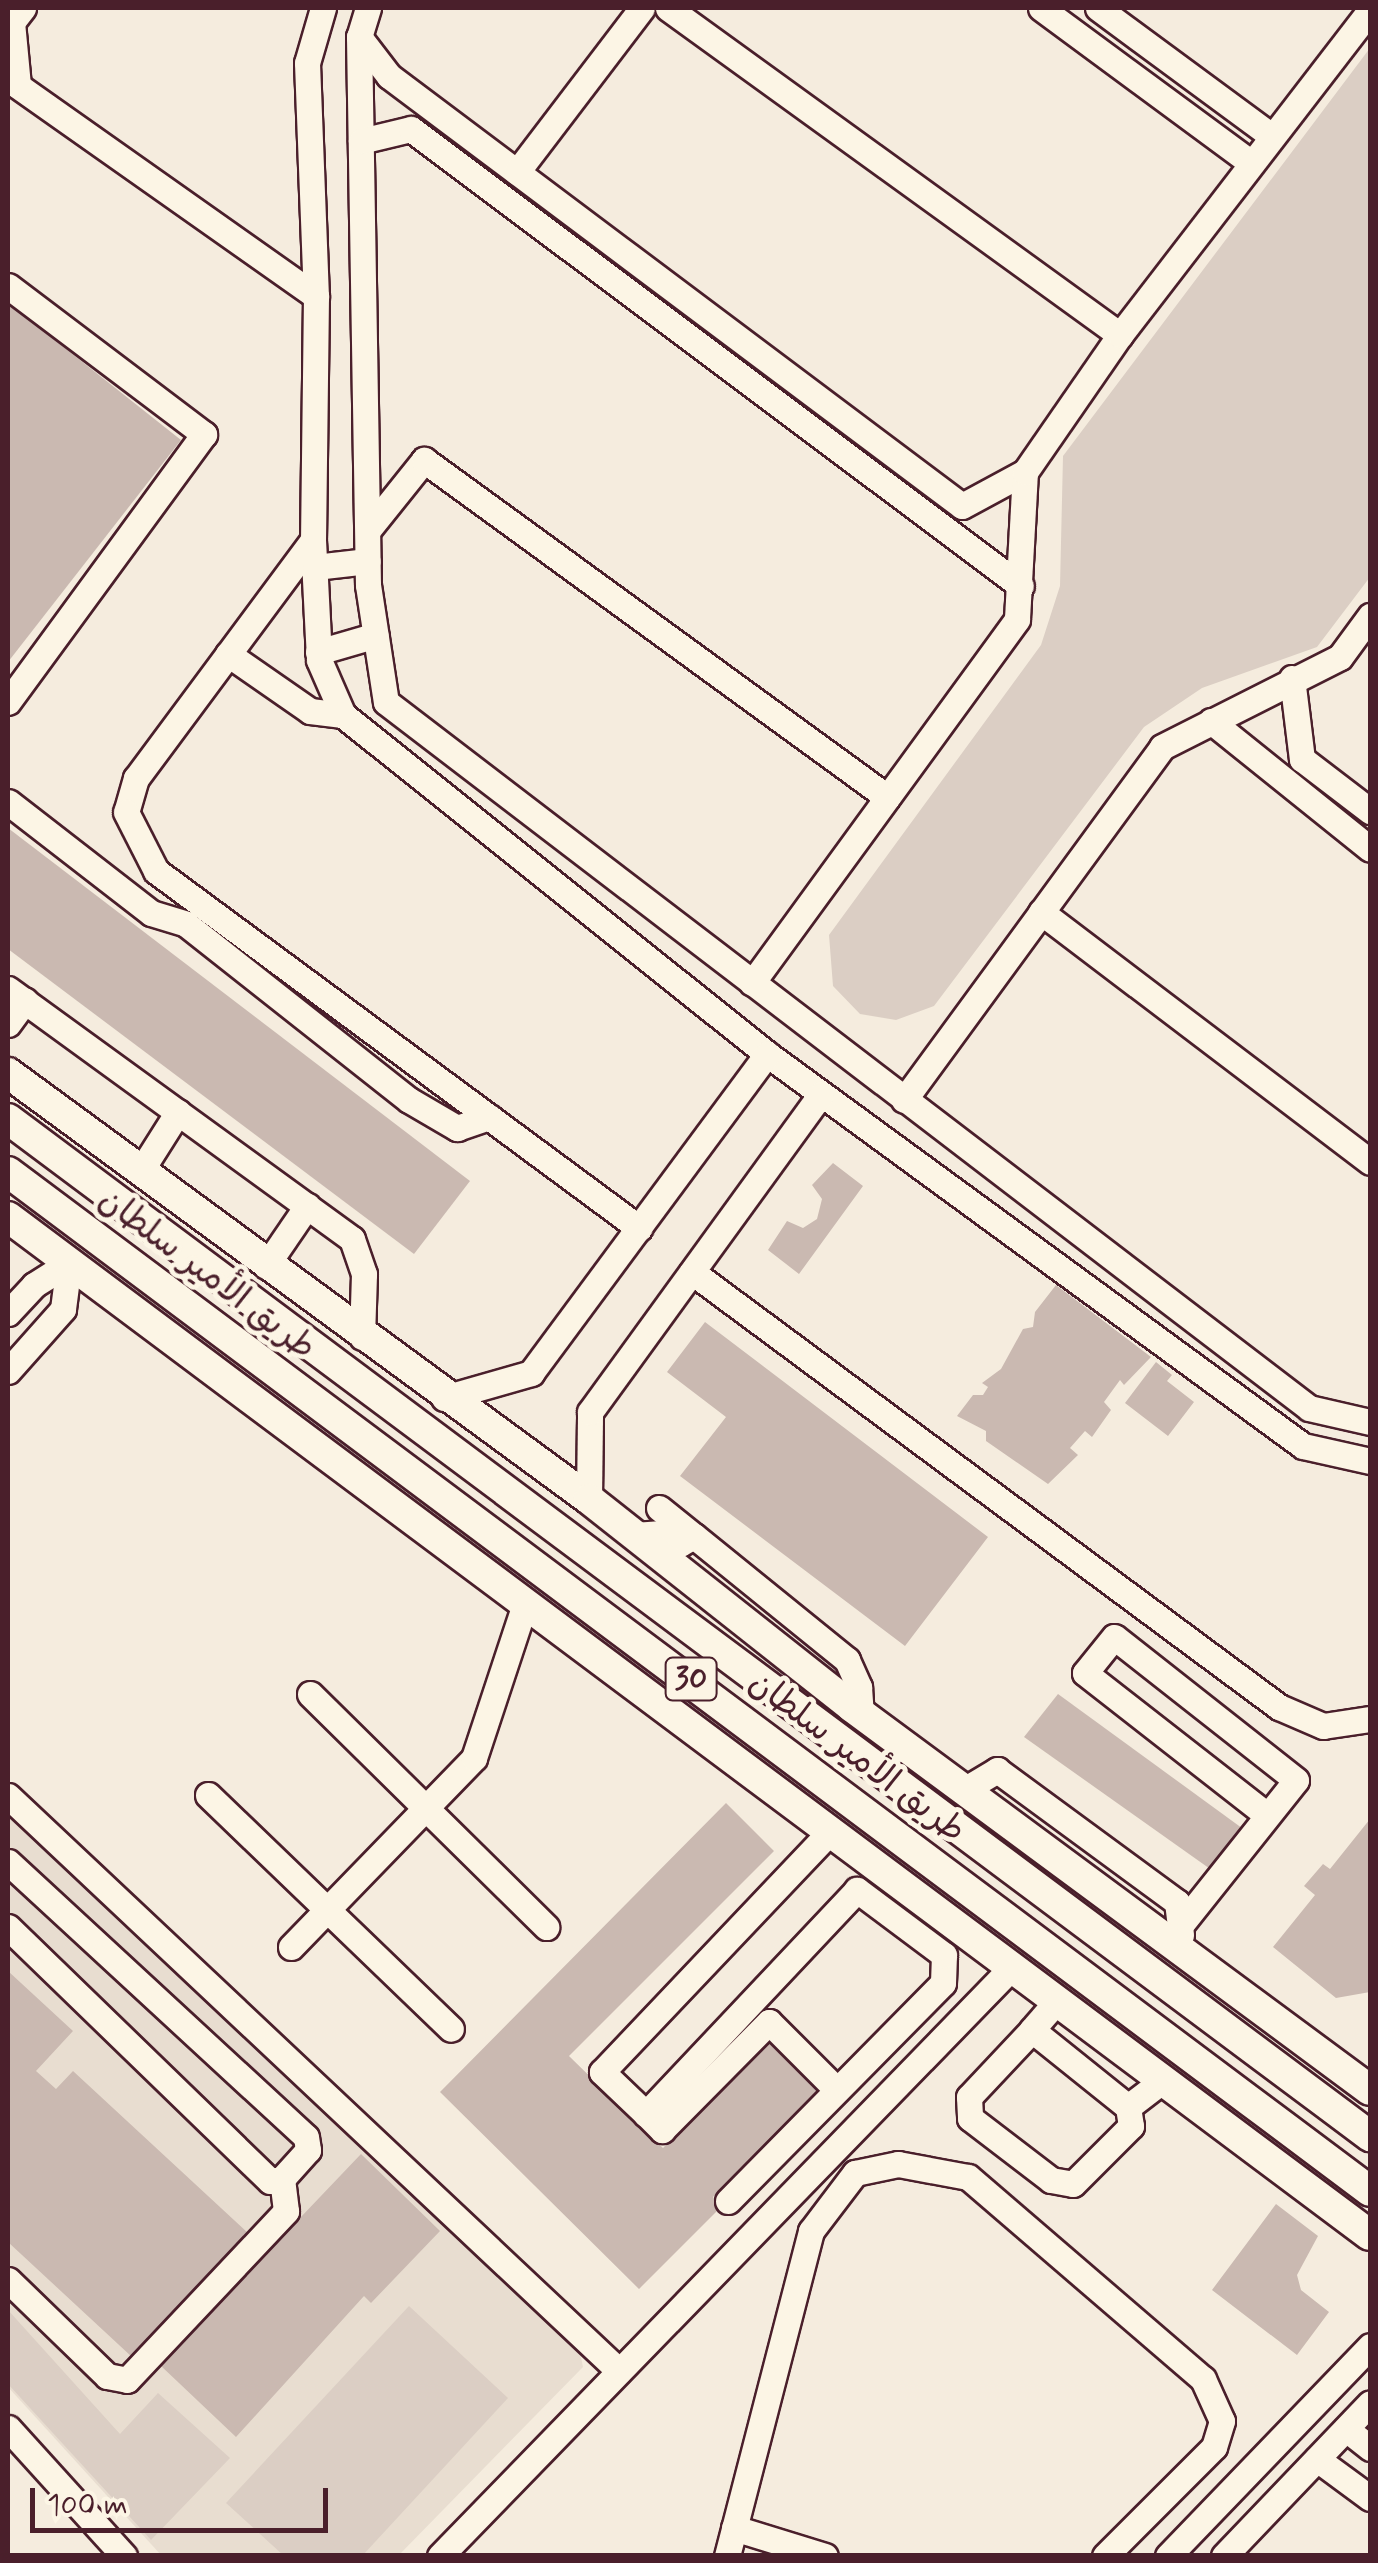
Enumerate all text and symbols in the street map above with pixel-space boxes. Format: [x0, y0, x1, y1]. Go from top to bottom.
street label: طريق الأمير سلطان [90, 1179, 324, 1369]
road number: 30 [664, 1652, 718, 1706]
street label: طريق الأمير سلطان [740, 1662, 974, 1852]
scale bar [35, 2468, 332, 2530]
text: 100 m [47, 2486, 128, 2525]

